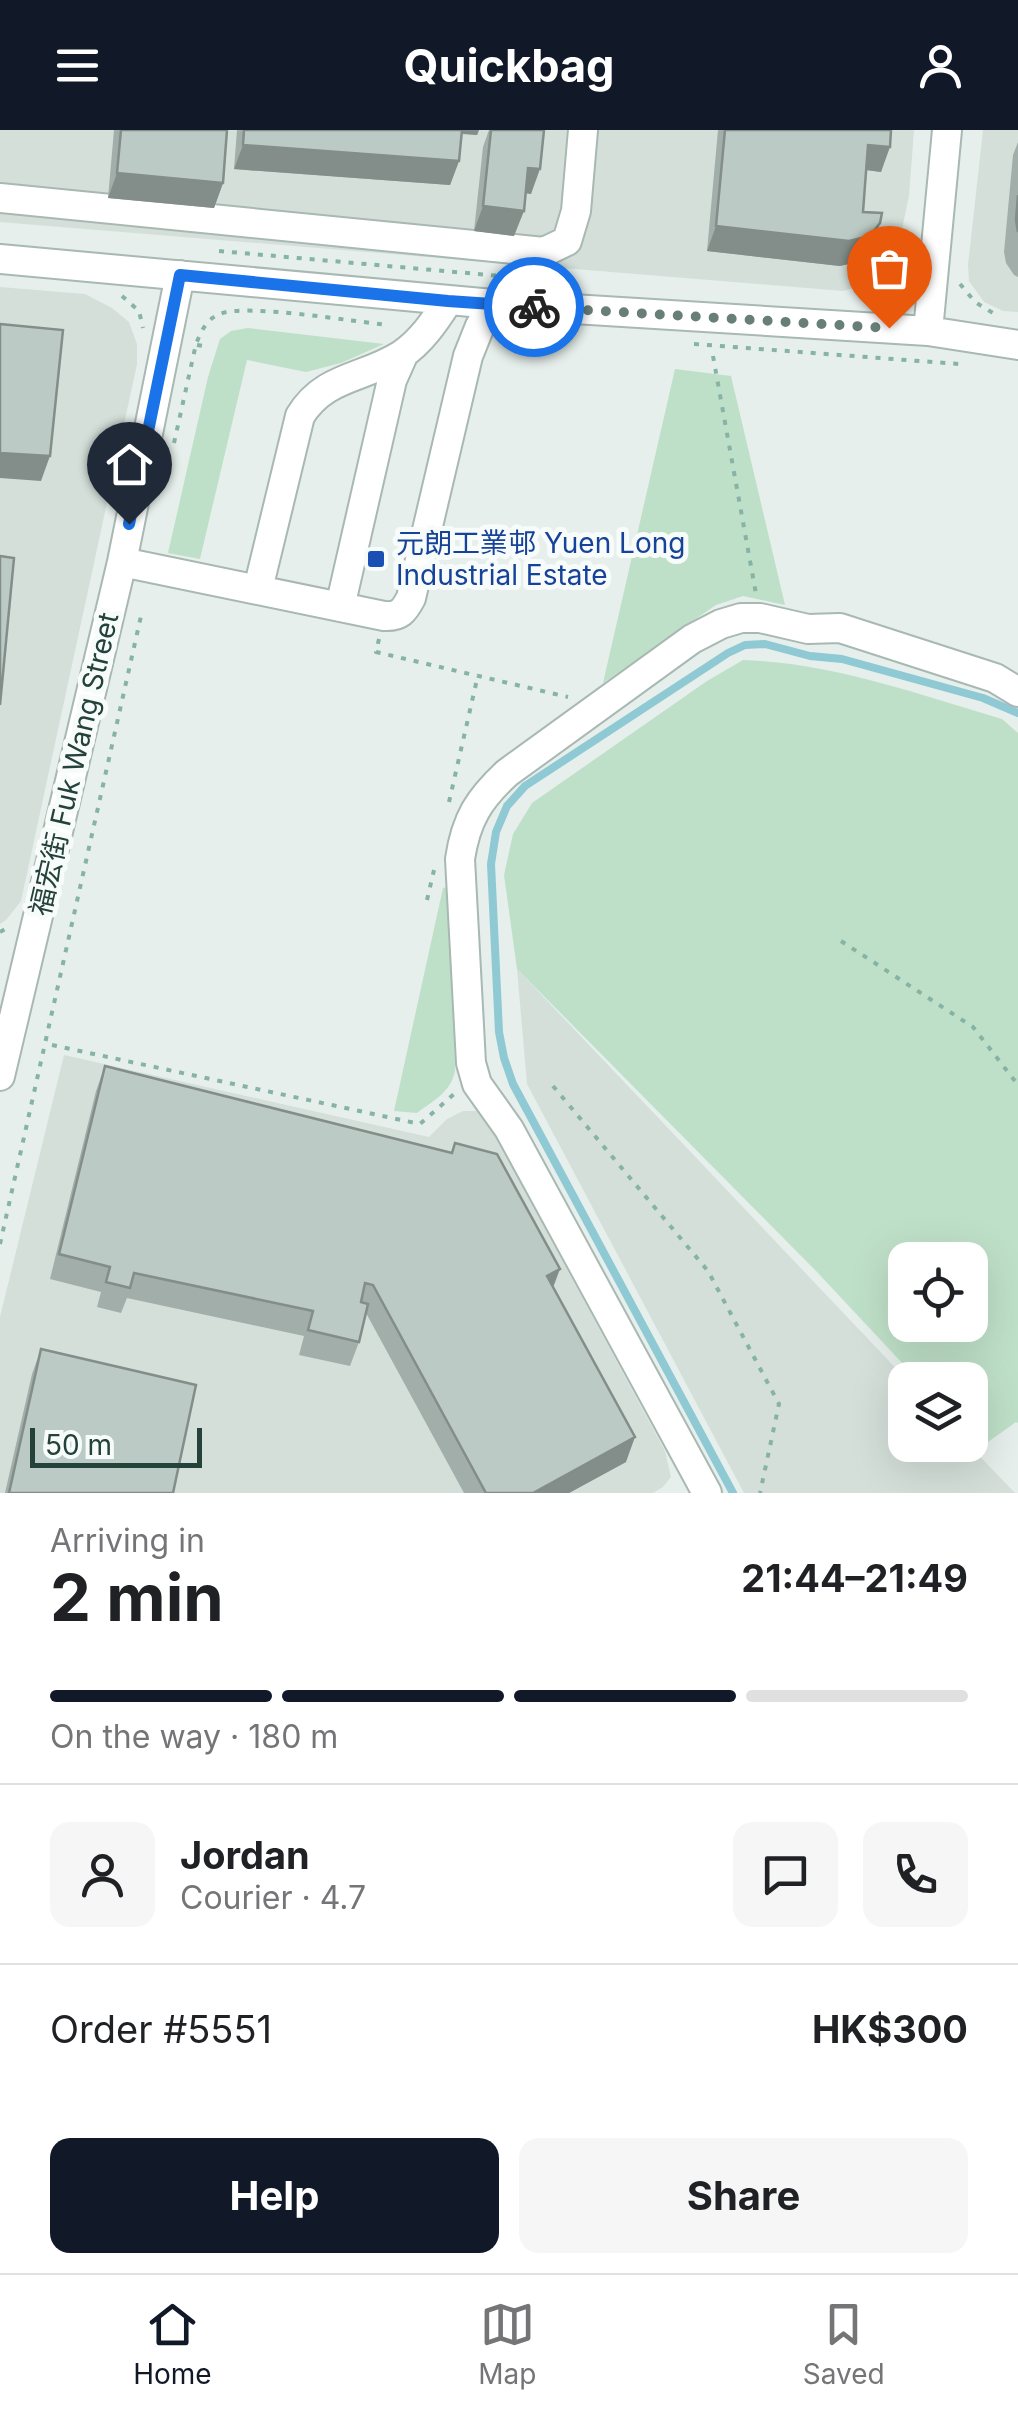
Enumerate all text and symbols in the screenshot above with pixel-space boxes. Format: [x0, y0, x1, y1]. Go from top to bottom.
icon: menu [50, 38, 105, 93]
text: Quickbag [403, 38, 615, 93]
icon: person [913, 38, 968, 93]
pin [847, 226, 932, 329]
icon: bag [862, 241, 917, 296]
courier [484, 257, 584, 357]
icon: bike [507, 280, 562, 335]
pin [87, 422, 172, 525]
icon: home [102, 437, 157, 492]
place label: 元朗工業邨 Yuen Long Industrial Estate [396, 526, 685, 592]
marker: 元朗工業邨 Yuen Long Industrial Estate [365, 548, 387, 570]
street label: 福宏街 Fuk Wang Street [23, 609, 125, 919]
map controls [888, 1242, 988, 1462]
button: locate [888, 1242, 988, 1342]
button: layers [888, 1362, 988, 1462]
scale bar [30, 1423, 202, 1468]
text: 50 m [45, 1428, 112, 1462]
text: Arriving in [50, 1521, 205, 1560]
text: 21:44–21:49 [741, 1555, 968, 1601]
text: 2 min [50, 1558, 224, 1637]
text: On the way · 180 m [50, 1717, 338, 1756]
button: person [50, 1822, 155, 1927]
button: chat [733, 1822, 838, 1927]
button: phone [863, 1822, 968, 1927]
text: Jordan [180, 1832, 310, 1878]
text: Courier · 4.7 [180, 1878, 366, 1917]
text: Order #5551 [50, 2006, 272, 2052]
text: HK$300 [812, 2006, 968, 2052]
button: Help [50, 2138, 499, 2253]
button: Share [519, 2138, 968, 2253]
tab: Home [133, 2297, 212, 2391]
tab: Map [478, 2297, 536, 2391]
tab: Saved [803, 2297, 885, 2391]

